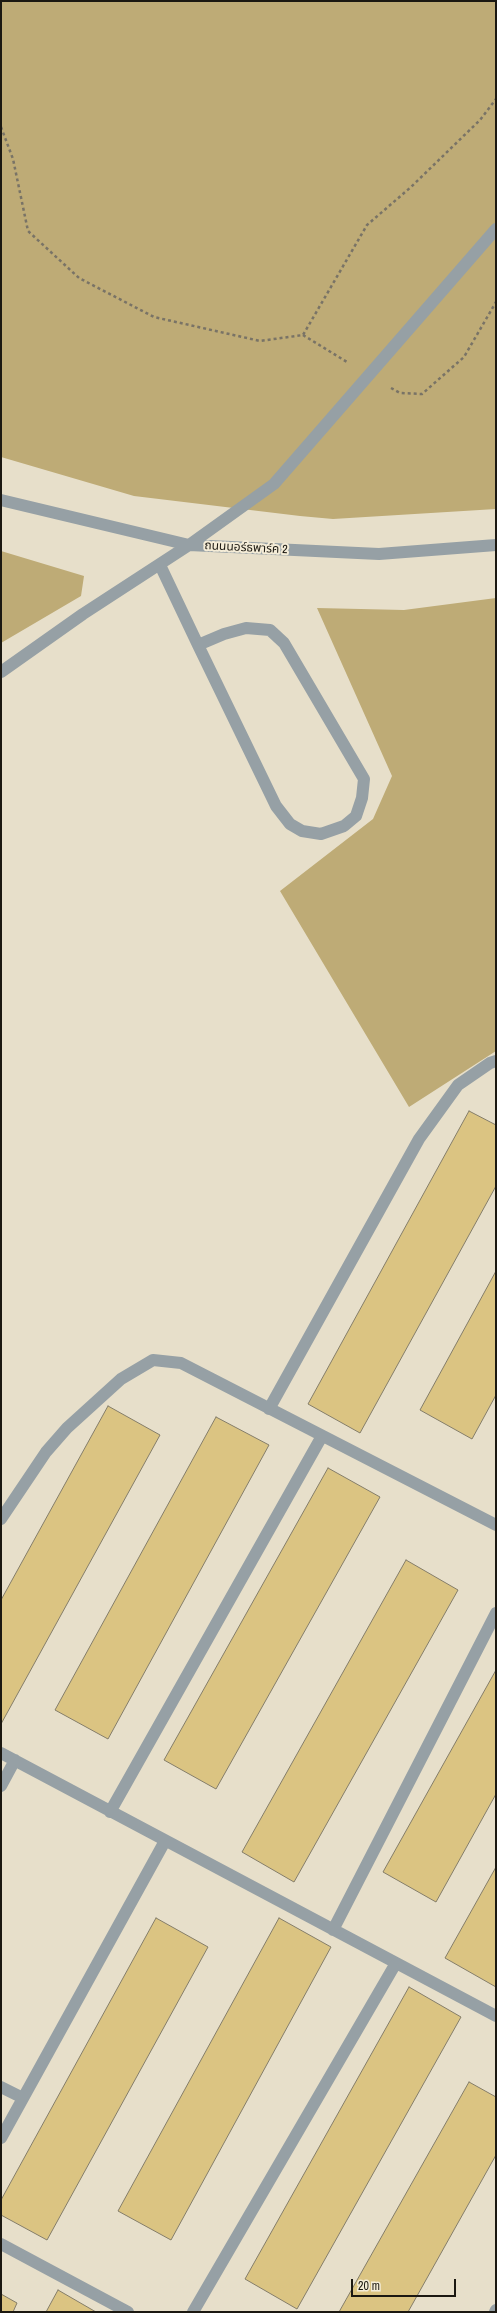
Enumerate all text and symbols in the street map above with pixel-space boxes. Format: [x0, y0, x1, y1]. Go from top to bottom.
street label: ถนนนอร์ธพาร์ค 2 [204, 539, 288, 557]
scale bar [353, 2271, 458, 2297]
text: 20 m [358, 2278, 380, 2294]

